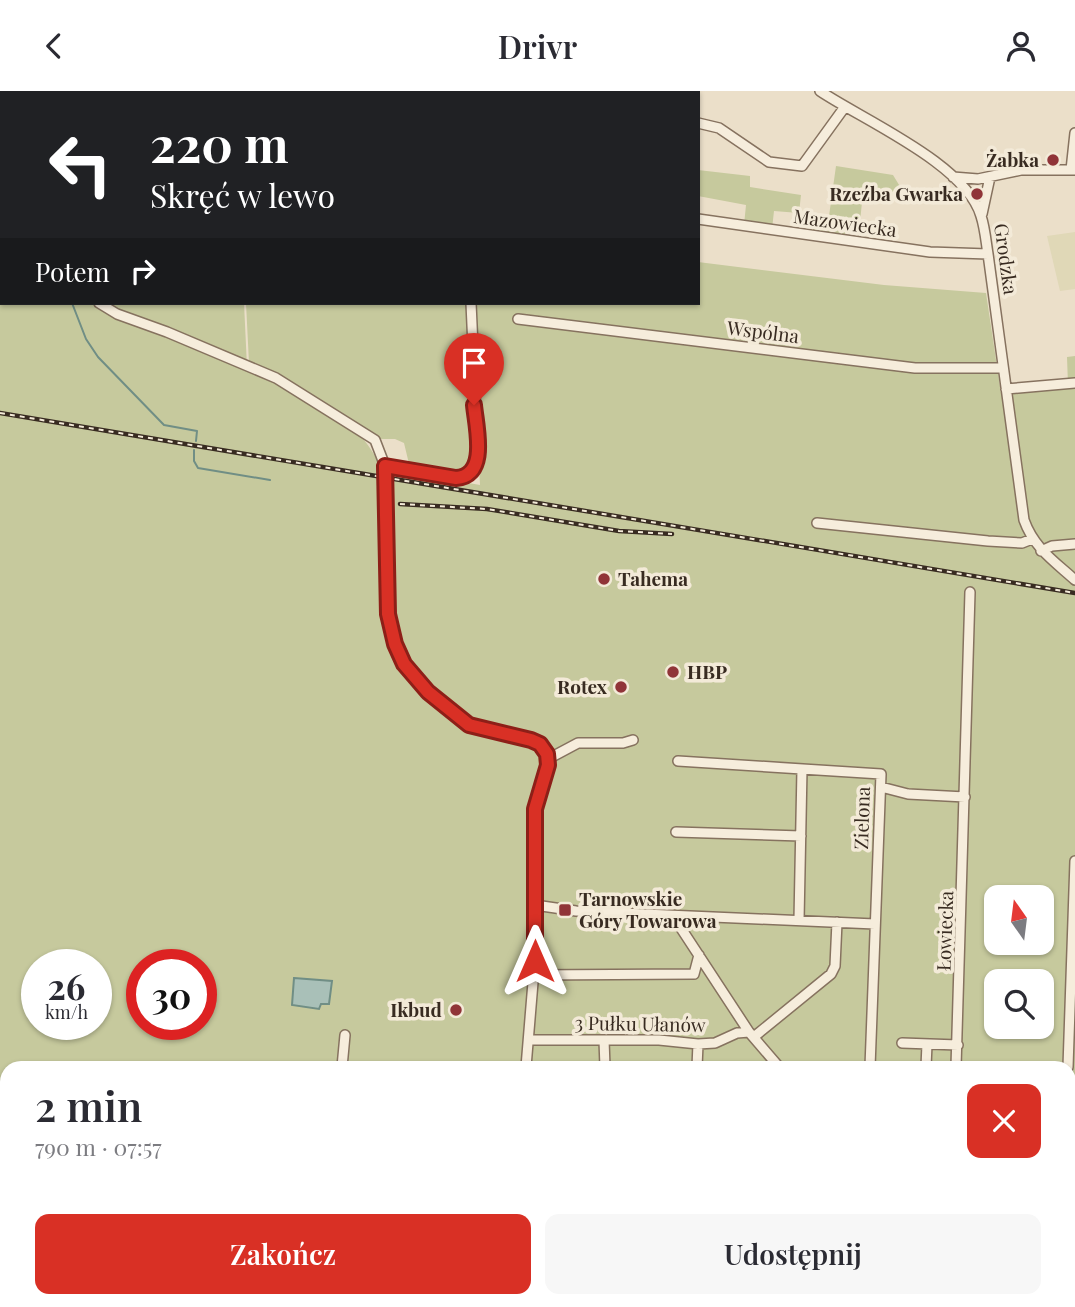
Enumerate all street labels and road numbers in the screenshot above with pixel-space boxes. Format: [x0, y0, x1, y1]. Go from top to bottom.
street label: Mazowiecka [792, 202, 899, 242]
street label: Grodzka [989, 222, 1025, 297]
street label: Wspólna [725, 314, 801, 348]
street label: Zielona [847, 786, 875, 850]
street label: Łowiecka [930, 890, 958, 972]
street label: 3 Pułku Ułanów [574, 1009, 706, 1037]

